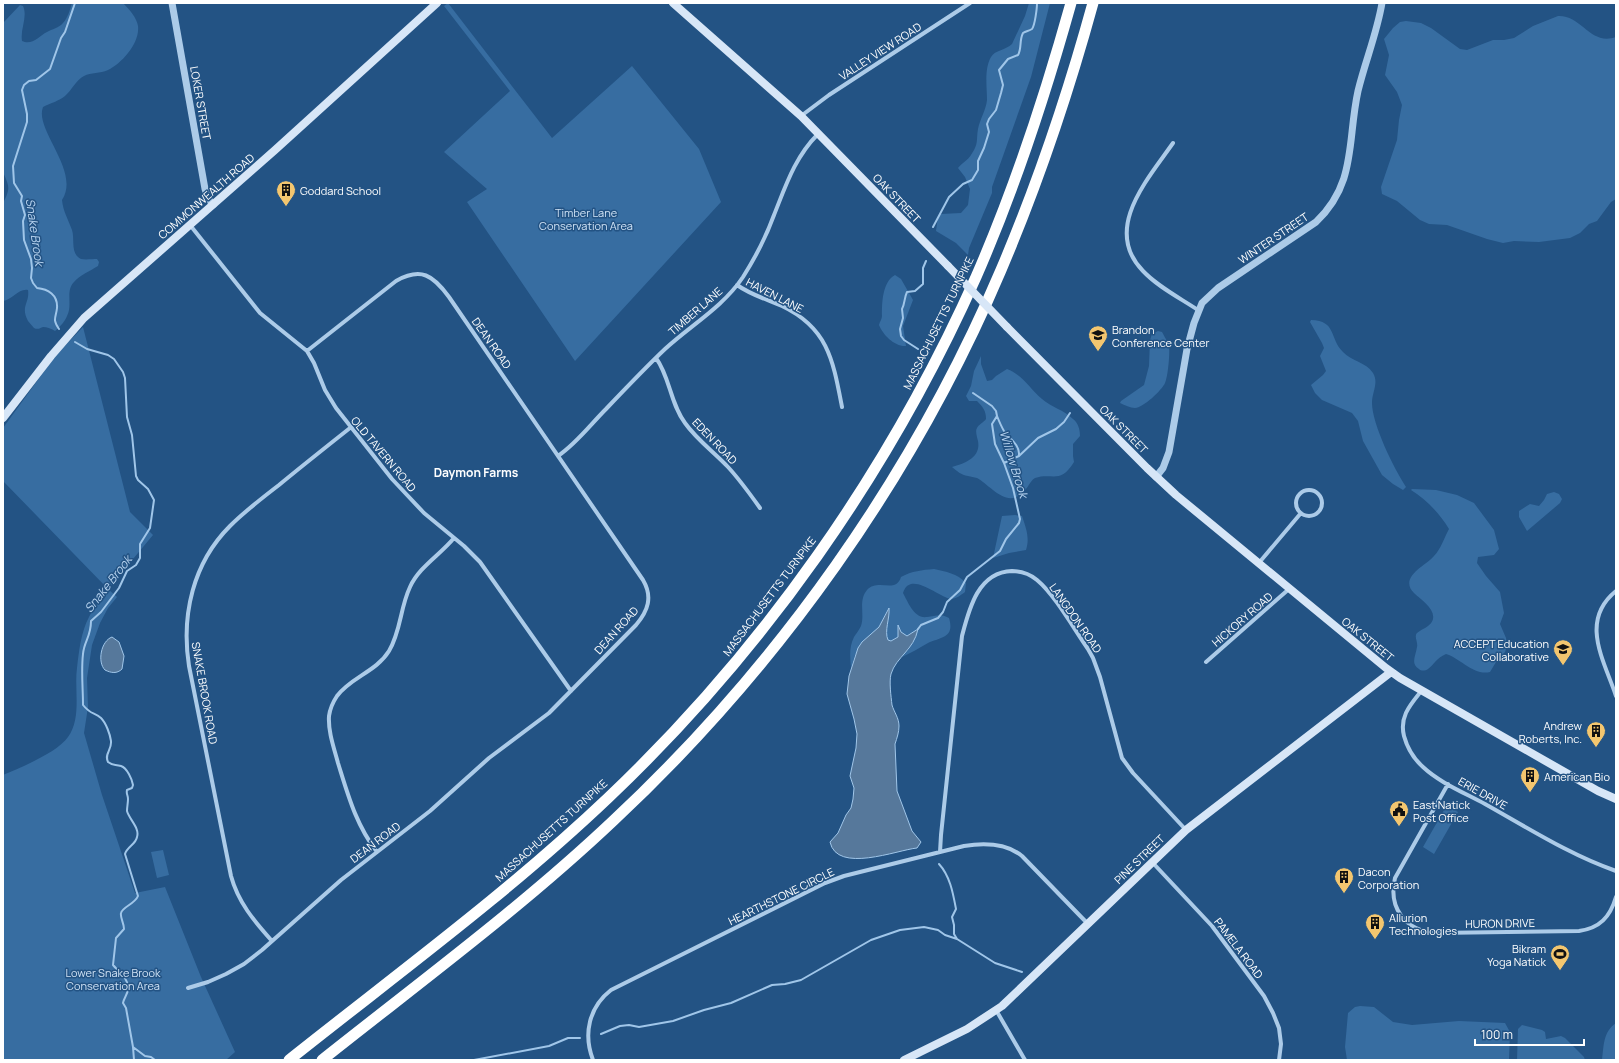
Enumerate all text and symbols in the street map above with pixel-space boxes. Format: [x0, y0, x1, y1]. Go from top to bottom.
street label: VALLEY VIEW ROAD [836, 19, 924, 83]
street label: LOKER STREET [187, 65, 215, 142]
street label: COMMONWEALTH ROAD [155, 150, 257, 242]
street label: OAK STREET [870, 170, 924, 226]
building icon: Goddard School [275, 179, 297, 207]
place label: Goddard School [300, 183, 381, 198]
water label: Snake Brook [22, 197, 48, 269]
park label: Timber Lane Conservation Area [539, 205, 633, 233]
street label: WINTER STREET [1235, 209, 1311, 267]
street label: MASSACHUSETTS TURNPIKE [899, 254, 977, 392]
street label: HAVEN LANE [744, 274, 806, 316]
street label: TIMBER LANE [665, 283, 725, 339]
street label: DEAN ROAD [469, 314, 515, 372]
place label: Brandon Conference Center [1112, 322, 1209, 350]
school or university icon: Brandon Conference Center [1087, 324, 1109, 352]
street label: OAK STREET [1097, 402, 1152, 457]
street label: OLD TAVERN ROAD [348, 413, 420, 495]
street label: EDEN ROAD [689, 415, 741, 467]
water label: Willow Brook [996, 428, 1033, 502]
district label: Daymon Farms [434, 464, 519, 481]
street label: MASSACHUSETTS TURNPIKE [719, 533, 819, 659]
water label: Snake Brook [80, 550, 137, 616]
street label: LANGDON ROAD [1046, 580, 1106, 656]
street label: HICKORY ROAD [1208, 588, 1276, 650]
street label: DEAN ROAD [591, 603, 641, 657]
street label: OAK STREET [1339, 613, 1397, 665]
place label: ACCEPT Education Collaborative [1454, 636, 1550, 664]
school or university icon: ACCEPT Education Collaborative [1552, 638, 1574, 666]
street label: SNAKE BROOK ROAD [189, 641, 221, 745]
place label: Andrew Roberts, Inc. [1519, 718, 1583, 746]
building icon: Andrew Roberts, Inc. [1585, 720, 1607, 748]
building icon: American Bio [1519, 765, 1541, 793]
place label: American Bio [1544, 769, 1610, 784]
street label: ERIE DRIVE [1456, 773, 1510, 813]
street label: MASSACHUSETTS TURNPIKE [492, 776, 610, 884]
place label: East Natick Post Office [1413, 797, 1470, 825]
public building icon: East Natick Post Office [1388, 799, 1410, 827]
street label: DEAN ROAD [347, 818, 403, 866]
street label: PINE STREET [1111, 831, 1168, 887]
street label: HEARTHSTONE CIRCLE [726, 864, 836, 928]
place label: Dacon Corporation [1358, 864, 1419, 892]
building icon: Dacon Corporation [1333, 866, 1355, 894]
place label: Allurion Technologies [1389, 910, 1457, 938]
building icon: Allurion Technologies [1364, 912, 1386, 940]
street label: PAMELA ROAD [1211, 915, 1267, 981]
street label: HURON DRIVE [1465, 915, 1535, 931]
place label: Bikram Yoga Natick [1487, 941, 1547, 969]
sports icon: Bikram Yoga Natick [1549, 943, 1571, 971]
park label: Lower Snake Brook Conservation Area [65, 965, 161, 993]
scale bar [1475, 1021, 1584, 1047]
text: 100 m [1481, 1026, 1513, 1043]

